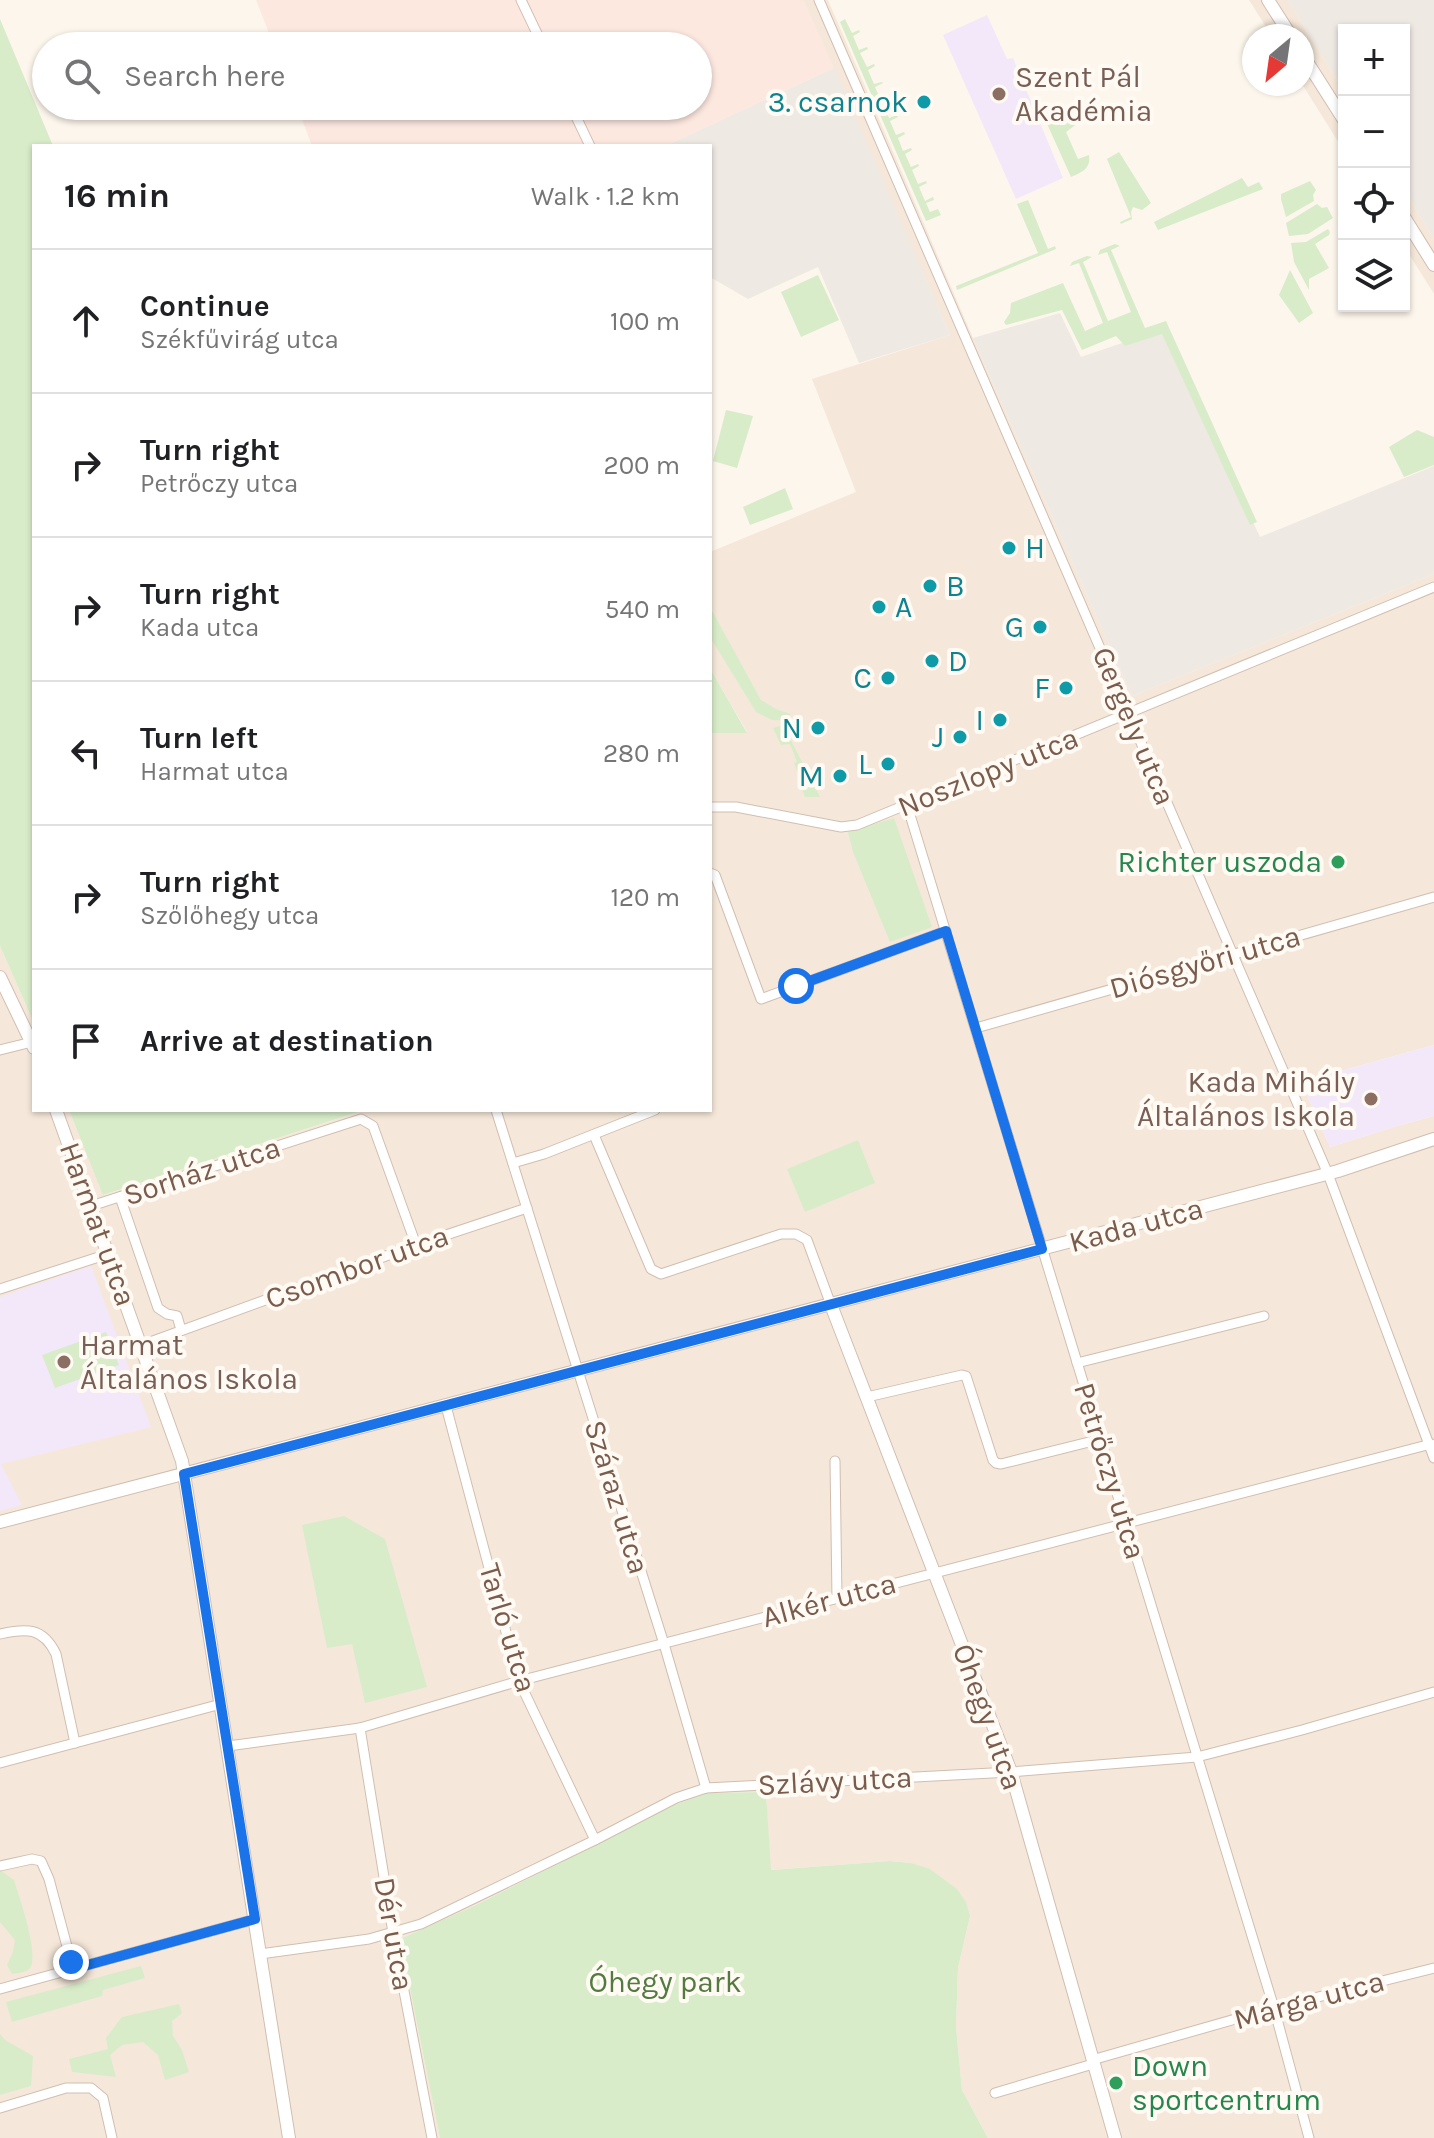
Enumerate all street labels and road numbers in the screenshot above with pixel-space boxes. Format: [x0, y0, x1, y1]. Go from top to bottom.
street label: Gergely utca [1085, 641, 1183, 811]
street label: Noszlopy utca [892, 719, 1084, 825]
street label: Diósgyőri utca [1105, 918, 1305, 1006]
street label: Sorház utca [119, 1129, 285, 1213]
street label: Harmat utca [52, 1137, 144, 1311]
street label: Kada utca [1065, 1190, 1207, 1260]
street label: Csombor utca [261, 1217, 453, 1317]
street label: Petrőczy utca [1066, 1378, 1154, 1564]
street label: Száraz utca [577, 1416, 657, 1578]
street label: Tarló utca [471, 1559, 545, 1697]
street label: Alkér utca [758, 1565, 900, 1635]
street label: Óhegy utca [945, 1639, 1031, 1795]
street label: Szlávy utca [757, 1759, 913, 1803]
street label: Dér utca [366, 1874, 422, 1994]
street label: Márga utca [1230, 1963, 1388, 2037]

